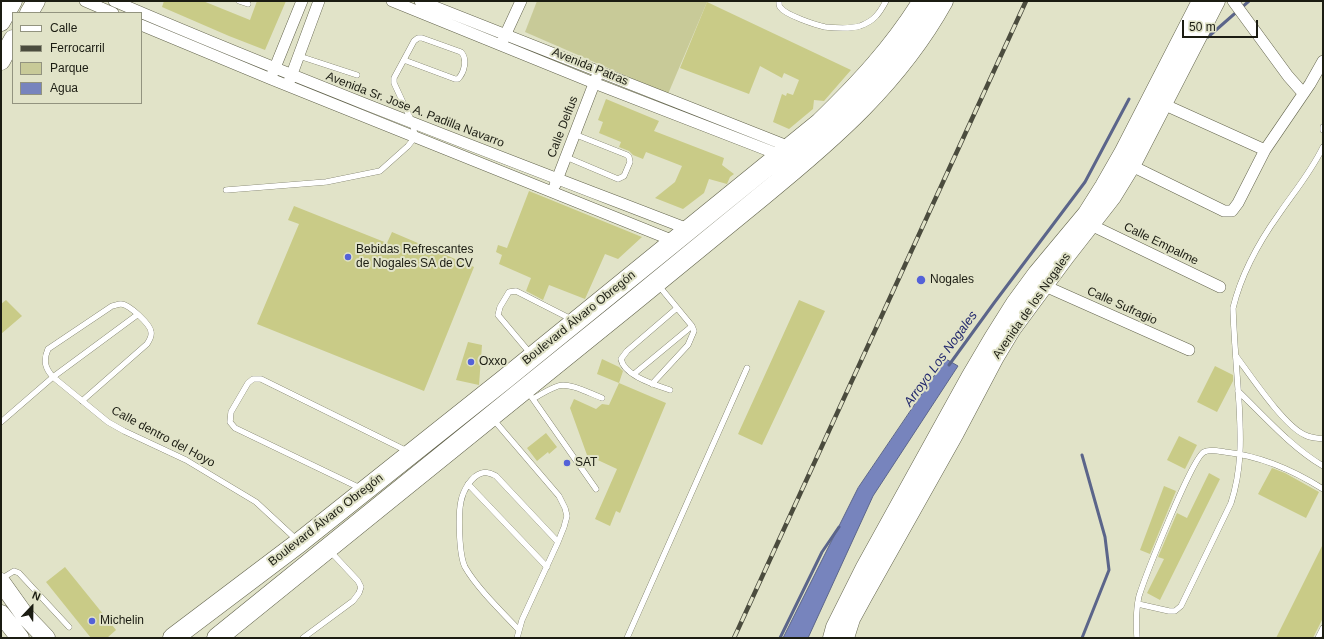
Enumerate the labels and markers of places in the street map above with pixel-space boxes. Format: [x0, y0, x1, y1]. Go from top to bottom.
place label: Bebidas Refrescantes de Nogales SA de CV [356, 243, 473, 271]
marker: Bebidas Refrescantes de Nogales SA de CV [343, 252, 353, 262]
place label: Nogales [930, 273, 974, 287]
marker: Nogales [915, 274, 927, 286]
place label: Oxxo [479, 355, 507, 369]
marker: Oxxo [466, 357, 476, 367]
place label: SAT [575, 456, 597, 470]
marker: SAT [562, 458, 572, 468]
place label: Michelin [100, 614, 144, 628]
marker: Michelin [87, 616, 97, 626]

